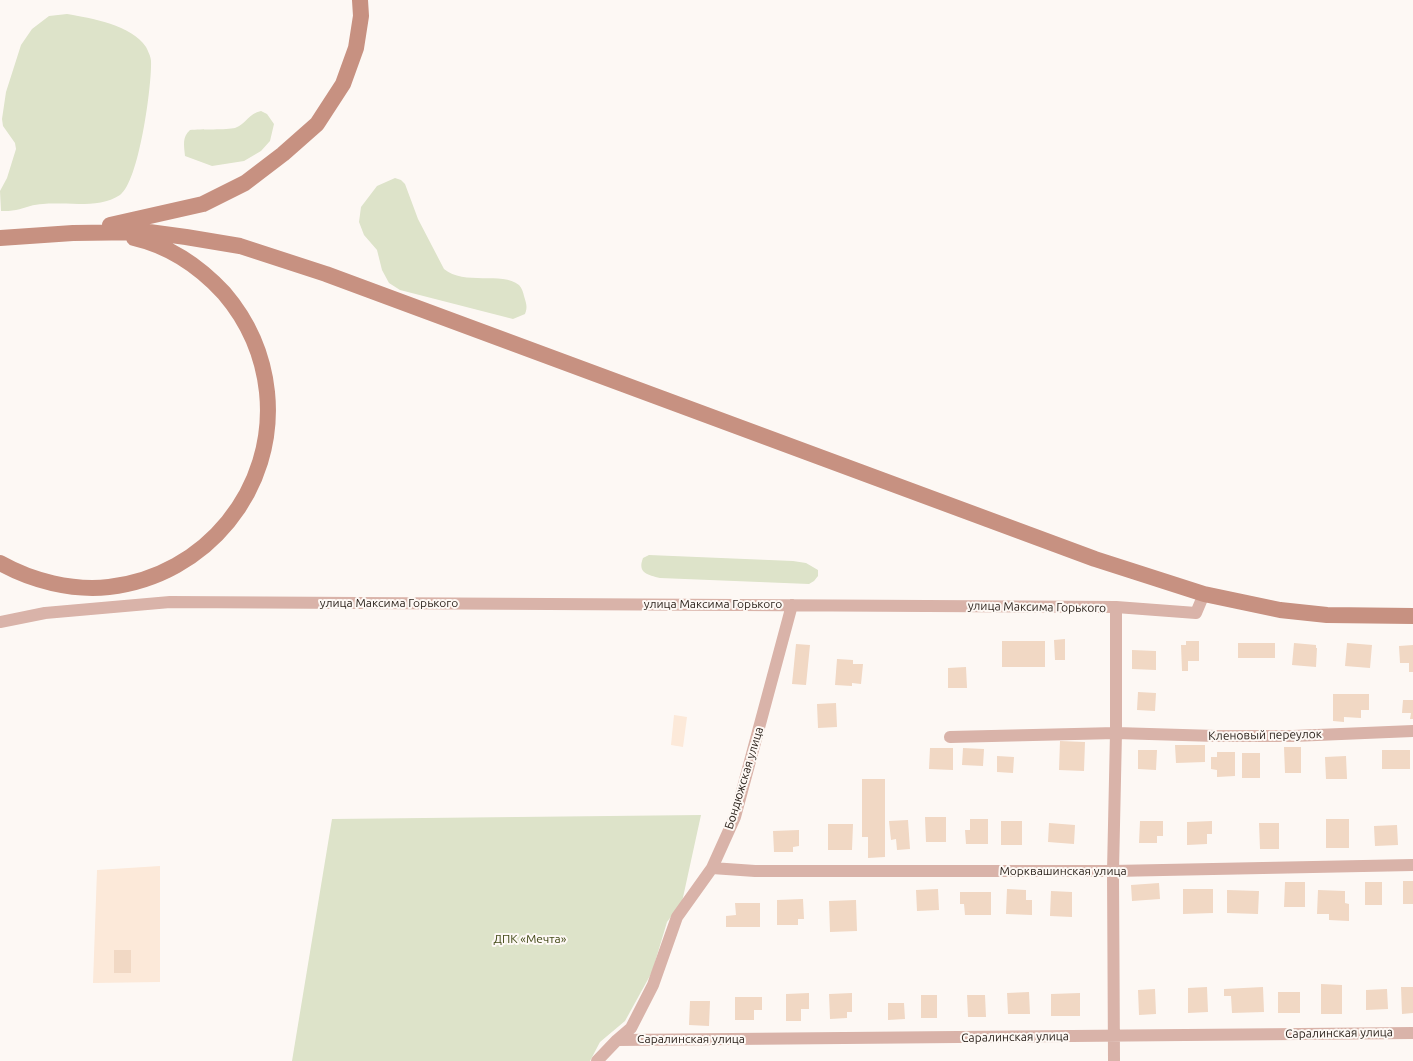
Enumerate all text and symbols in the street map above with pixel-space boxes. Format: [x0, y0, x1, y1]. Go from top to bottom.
street label: улица Максима Горького [320, 596, 458, 610]
street label: улица Максима Горького [644, 597, 782, 611]
street label: улица Максима Горького [968, 599, 1106, 615]
street label: Бондюжская улица [722, 725, 766, 831]
street label: Кленовый переулок [1208, 727, 1322, 743]
street label: Морквашинская улица [999, 864, 1127, 878]
park label: ДПК «Мечта» [494, 932, 566, 946]
street label: Саралинская улица [1285, 1025, 1393, 1041]
street label: Саралинская улица [961, 1029, 1069, 1045]
street label: Саралинская улица [637, 1032, 745, 1046]

